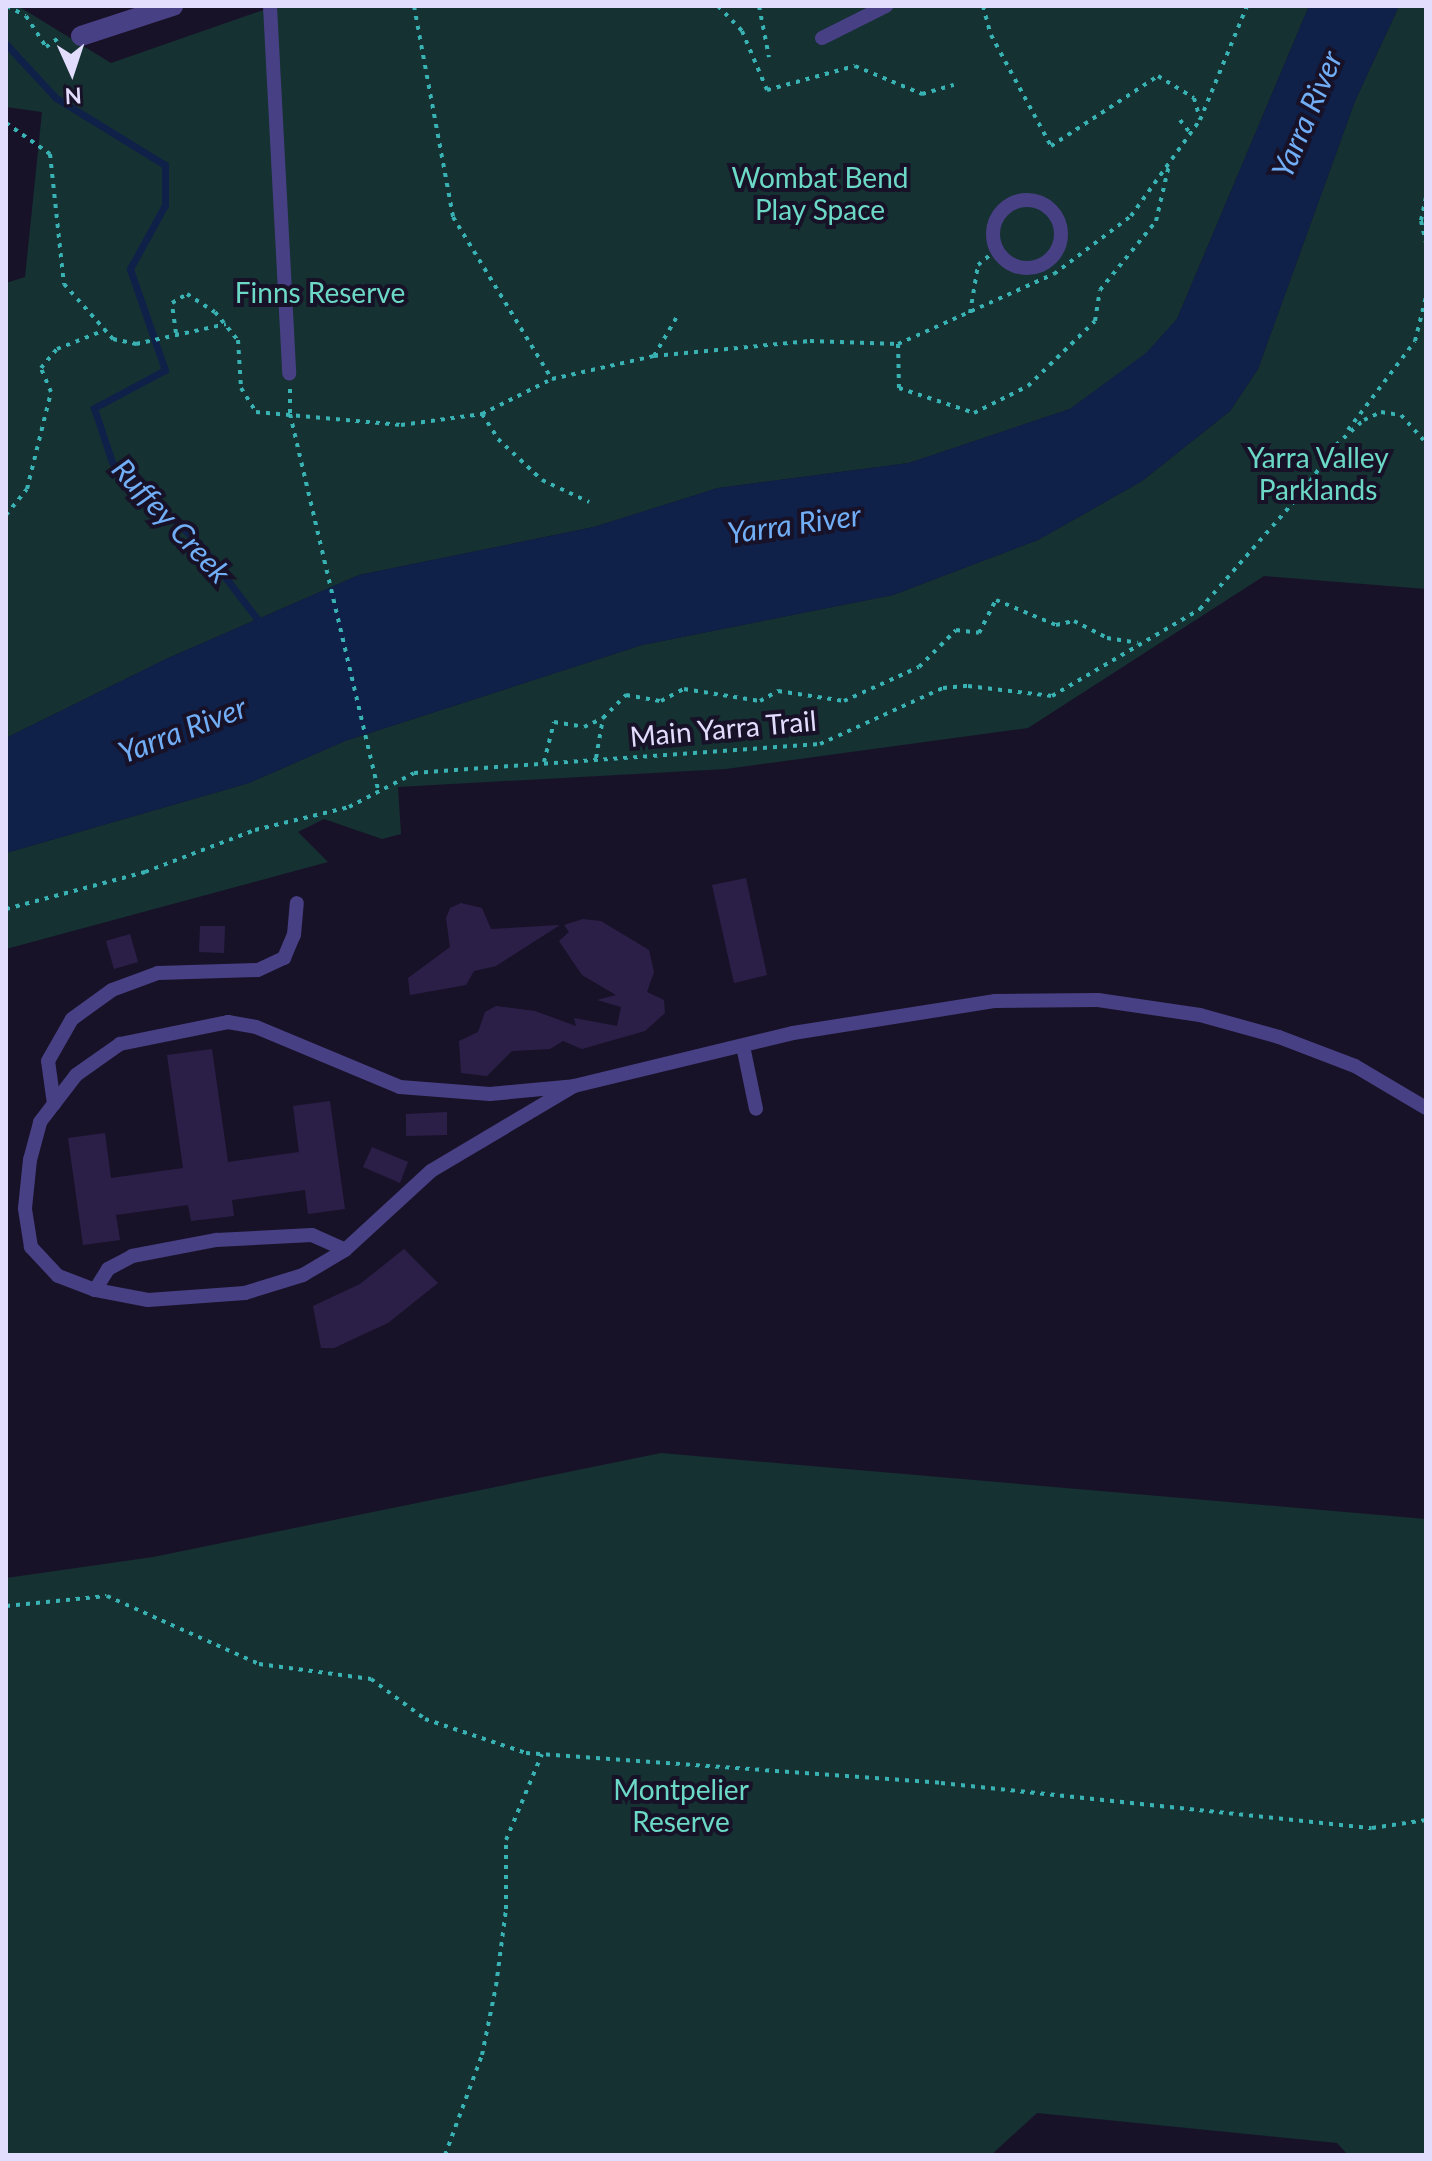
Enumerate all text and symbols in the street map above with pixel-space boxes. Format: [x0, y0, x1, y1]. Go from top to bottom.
north arrow [32, 32, 112, 112]
water label: Yarra River [1263, 45, 1349, 183]
text: N [64, 83, 82, 110]
park label: Wombat Bend Play Space [732, 160, 908, 226]
park label: Finns Reserve [235, 275, 405, 309]
park label: Yarra Valley Parklands [1247, 440, 1389, 506]
water label: Ruffey Creek [105, 450, 239, 590]
water label: Yarra River [725, 496, 863, 550]
water label: Yarra River [113, 688, 251, 770]
street label: Main Yarra Trail [627, 703, 819, 753]
park label: Montpelier Reserve [613, 1772, 749, 1838]

